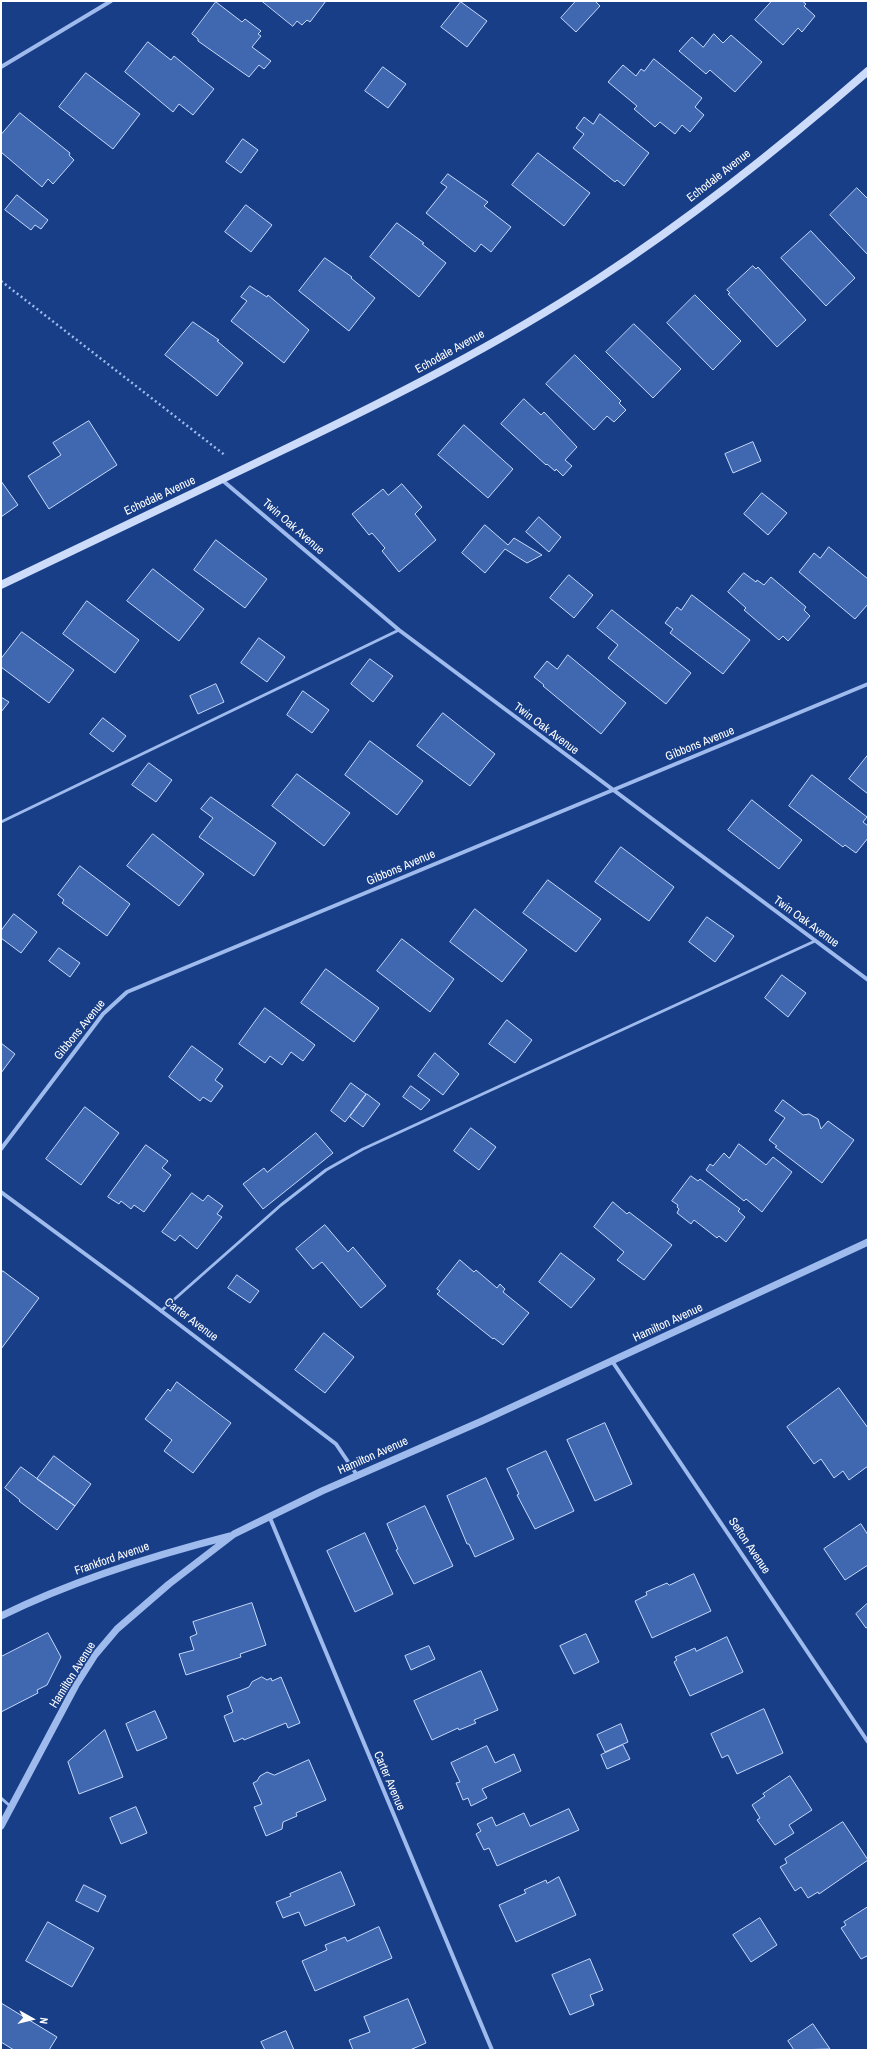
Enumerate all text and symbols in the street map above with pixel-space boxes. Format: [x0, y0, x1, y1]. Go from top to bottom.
street label: Echodale Avenue [684, 147, 754, 205]
street label: Echodale Avenue [413, 327, 487, 377]
street label: Echodale Avenue [122, 473, 198, 519]
street label: Twin Oak Avenue [259, 496, 327, 558]
street label: Twin Oak Avenue [511, 700, 581, 758]
street label: Gibbons Avenue [663, 724, 737, 764]
street label: Gibbons Avenue [365, 847, 437, 889]
street label: Twin Oak Avenue [770, 893, 842, 951]
street label: Gibbons Avenue [51, 997, 109, 1063]
street label: Carter Avenue [161, 1295, 221, 1345]
street label: Hamilton Avenue [631, 1301, 705, 1345]
street label: Hamilton Avenue [336, 1434, 410, 1478]
street label: Sefton Avenue [725, 1515, 773, 1577]
street label: Frankford Avenue [73, 1539, 151, 1579]
street label: Hamilton Avenue [47, 1639, 99, 1711]
street label: Carter Avenue [370, 1749, 408, 1813]
north arrow [12, 1999, 52, 2039]
text: N [36, 2016, 51, 2025]

